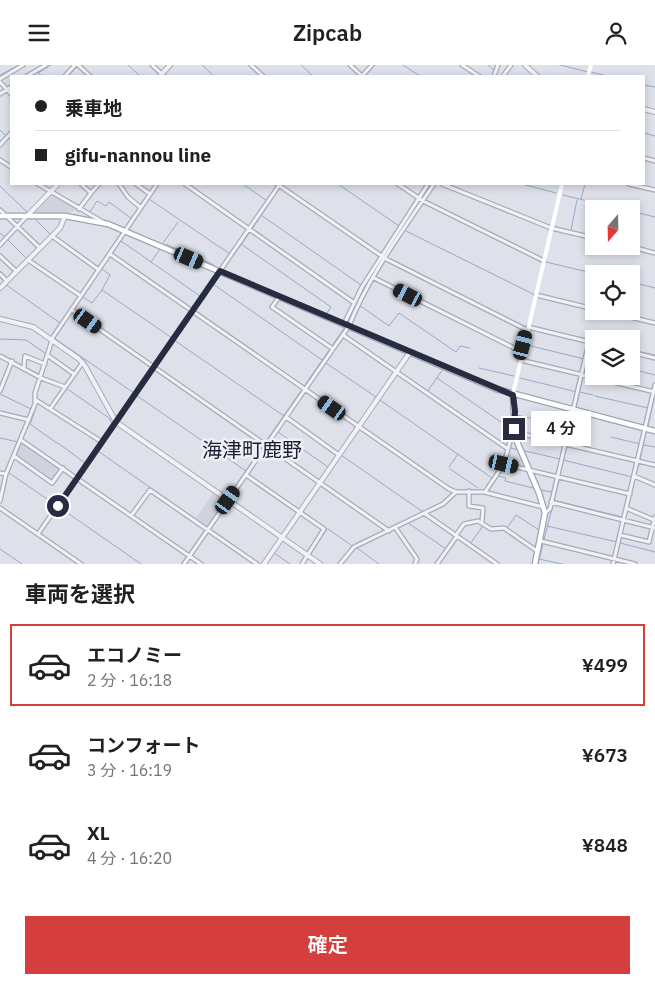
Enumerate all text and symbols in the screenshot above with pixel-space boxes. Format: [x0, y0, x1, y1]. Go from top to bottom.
text: Zipcab [293, 18, 362, 47]
icon: menu [25, 19, 53, 47]
icon: person [602, 19, 630, 47]
text: 乗車地 [65, 96, 122, 120]
text: gifu-nannou line [65, 143, 211, 167]
north arrow [585, 200, 640, 255]
map controls [585, 200, 640, 385]
car [172, 245, 205, 271]
button: locate [585, 265, 640, 320]
car [391, 282, 424, 308]
car [71, 306, 104, 336]
car [512, 329, 533, 361]
button: layers [585, 330, 640, 385]
car [315, 393, 348, 423]
callout: 4 分 [532, 411, 592, 447]
route end [503, 418, 525, 440]
text: 4 分 [546, 418, 576, 438]
district label: 海津町鹿野 [202, 436, 302, 463]
car [487, 453, 520, 475]
car [213, 483, 242, 517]
route start [47, 495, 69, 517]
text: 車両を選択 [25, 579, 135, 608]
icon: car [27, 643, 72, 688]
text: エコノミー [87, 643, 182, 667]
text: ¥499 [582, 653, 628, 677]
text: 2 分 · 16:18 [87, 670, 172, 690]
icon: car [27, 733, 72, 778]
text: コンフォート [87, 733, 200, 757]
text: ¥673 [582, 743, 628, 767]
text: 3 分 · 16:19 [87, 760, 172, 780]
text: XL [87, 821, 110, 845]
icon: car [27, 823, 72, 868]
text: ¥848 [582, 833, 628, 857]
text: 4 分 · 16:20 [87, 848, 172, 868]
button: 確定 [25, 916, 630, 974]

